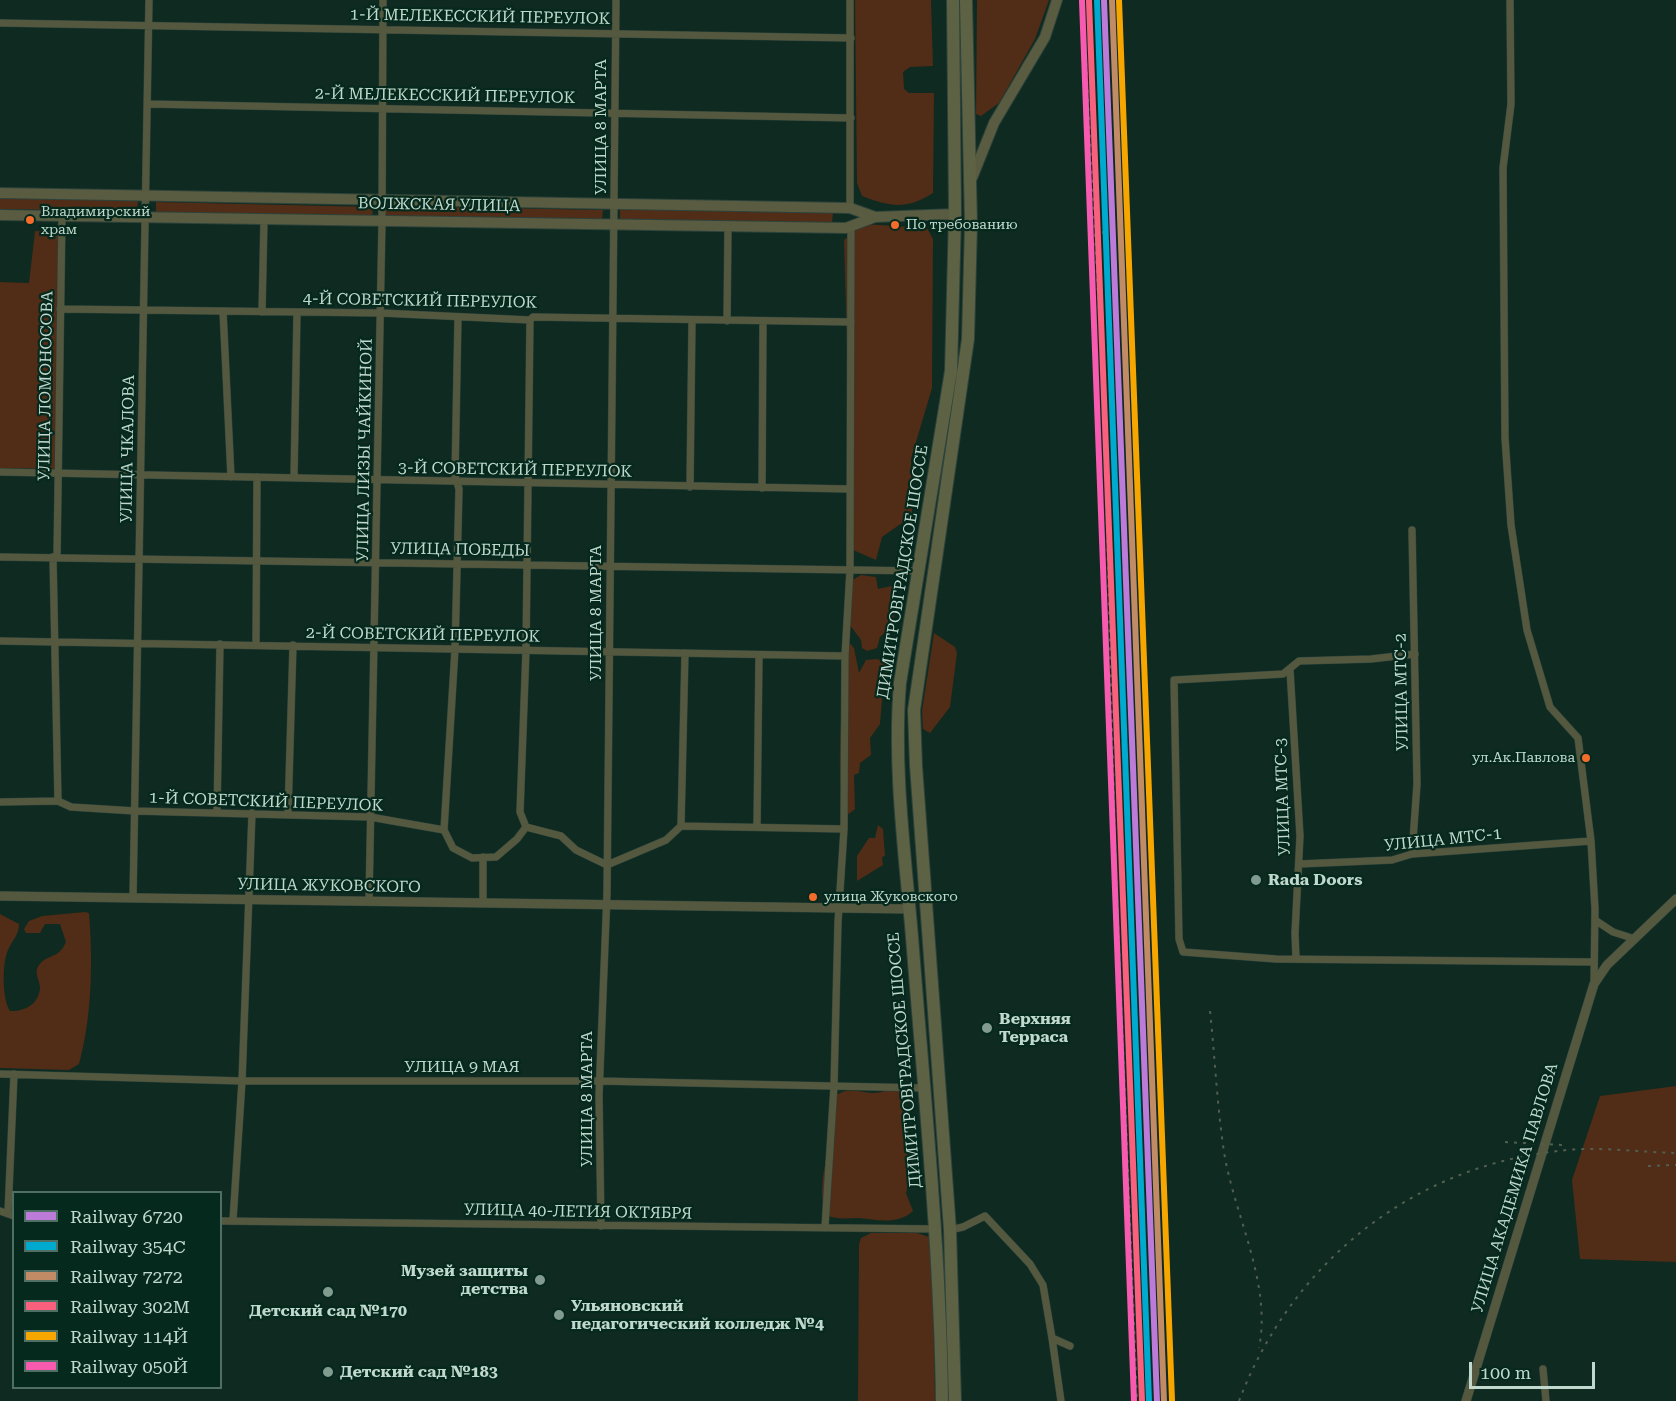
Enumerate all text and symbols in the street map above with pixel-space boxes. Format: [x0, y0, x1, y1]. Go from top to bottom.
street label: 1-Й МЕЛЕКЕССКИЙ ПЕРЕУЛОК [350, 5, 610, 29]
street label: УЛИЦА 8 МАРТА [591, 59, 611, 195]
street label: 2-Й МЕЛЕКЕССКИЙ ПЕРЕУЛОК [315, 84, 575, 108]
street label: ВОЛЖСКАЯ УЛИЦА [358, 194, 520, 216]
place label: Владимирский храм [41, 204, 150, 237]
marker: Владимирский храм [24, 214, 36, 226]
place label: По требованию [906, 217, 1018, 233]
marker: По требованию [889, 219, 901, 231]
street label: 4-Й СОВЕТСКИЙ ПЕРЕУЛОК [303, 289, 537, 313]
street label: УЛИЦА ЛОМОНОСОВА [35, 291, 57, 481]
street label: УЛИЦА ЛИЗЫ ЧАЙКИНОЙ [353, 338, 377, 562]
street label: УЛИЦА ЧКАЛОВА [117, 375, 139, 523]
street label: ДИМИТРОВГРАДСКОЕ ШОССЕ [873, 444, 933, 700]
street label: 3-Й СОВЕТСКИЙ ПЕРЕУЛОК [398, 458, 632, 482]
street label: УЛИЦА ПОБЕДЫ [390, 539, 530, 561]
street label: УЛИЦА 8 МАРТА [586, 545, 606, 681]
street label: 2-Й СОВЕТСКИЙ ПЕРЕУЛОК [306, 623, 540, 647]
street label: УЛИЦА МТС-2 [1391, 633, 1413, 751]
street label: УЛИЦА МТС-3 [1271, 738, 1295, 856]
place label: ул.Ак.Павлова [1472, 750, 1575, 766]
marker: ул.Ак.Павлова [1580, 752, 1592, 764]
street label: 1-Й СОВЕТСКИЙ ПЕРЕУЛОК [149, 788, 383, 816]
street label: УЛИЦА МТС-1 [1383, 824, 1503, 856]
place label: Rada Doors [1268, 870, 1362, 890]
marker: Rada Doors [1249, 873, 1263, 887]
street label: УЛИЦА ЖУКОВСКОГО [237, 875, 421, 897]
place label: улица Жуковского [824, 889, 958, 905]
marker: улица Жуковского [807, 891, 819, 903]
street label: ДИМИТРОВГРАДСКОЕ ШОССЕ [884, 931, 926, 1189]
place label: Верхняя Терраса [999, 1009, 1071, 1047]
marker: Верхняя Терраса [980, 1021, 994, 1035]
street label: УЛИЦА 8 МАРТА [577, 1031, 597, 1167]
street label: УЛИЦА 9 МАЯ [404, 1057, 520, 1077]
street label: УЛИЦА АКАДЕМИКА ПАВЛОВА [1468, 1061, 1562, 1315]
legend [12, 1191, 222, 1389]
street label: УЛИЦА 40-ЛЕТИЯ ОКТЯБРЯ [464, 1200, 692, 1224]
text: Railway 6720 [70, 1206, 183, 1227]
text: Railway 354С [70, 1236, 186, 1257]
place label: Музей защиты детства [401, 1261, 528, 1299]
text: Railway 7272 [70, 1266, 183, 1287]
marker: Музей защиты детства [533, 1273, 547, 1287]
marker: Детский сад №170 [321, 1285, 335, 1299]
text: Railway 302М [70, 1296, 190, 1317]
place label: Ульяновский педагогический колледж №4 [571, 1296, 824, 1334]
place label: Детский сад №170 [249, 1301, 407, 1321]
marker: Ульяновский педагогический колледж №4 [552, 1308, 566, 1322]
text: Railway 114Й [70, 1326, 188, 1347]
scale bar [1472, 1350, 1598, 1388]
text: Railway 050Й [70, 1356, 188, 1377]
place label: Детский сад №183 [340, 1362, 498, 1382]
text: 100 m [1480, 1362, 1531, 1383]
marker: Детский сад №183 [321, 1365, 335, 1379]

